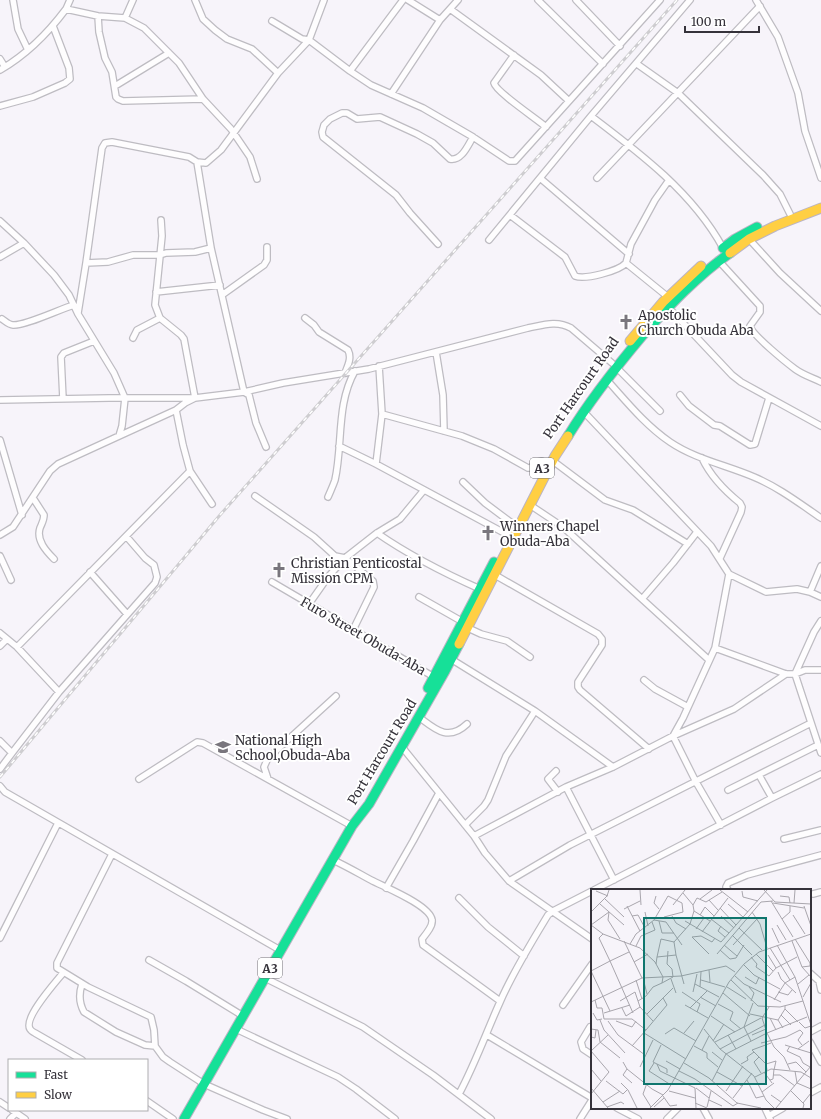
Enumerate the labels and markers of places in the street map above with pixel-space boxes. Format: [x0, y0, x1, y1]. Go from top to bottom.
place label: Apostolic Church Obuda Aba [637, 307, 754, 339]
church icon: Apostolic Church Obuda Aba [617, 313, 635, 331]
place label: Winners Chapel Obuda-Aba [499, 518, 599, 550]
church icon: Winners Chapel Obuda-Aba [479, 524, 497, 542]
place label: Christian Penticostal Mission CPM [291, 555, 422, 587]
church icon: Christian Penticostal Mission CPM [270, 561, 288, 579]
place label: National High School,Obuda-Aba [235, 732, 350, 764]
school or university icon: National High School,Obuda-Aba [214, 738, 232, 756]

